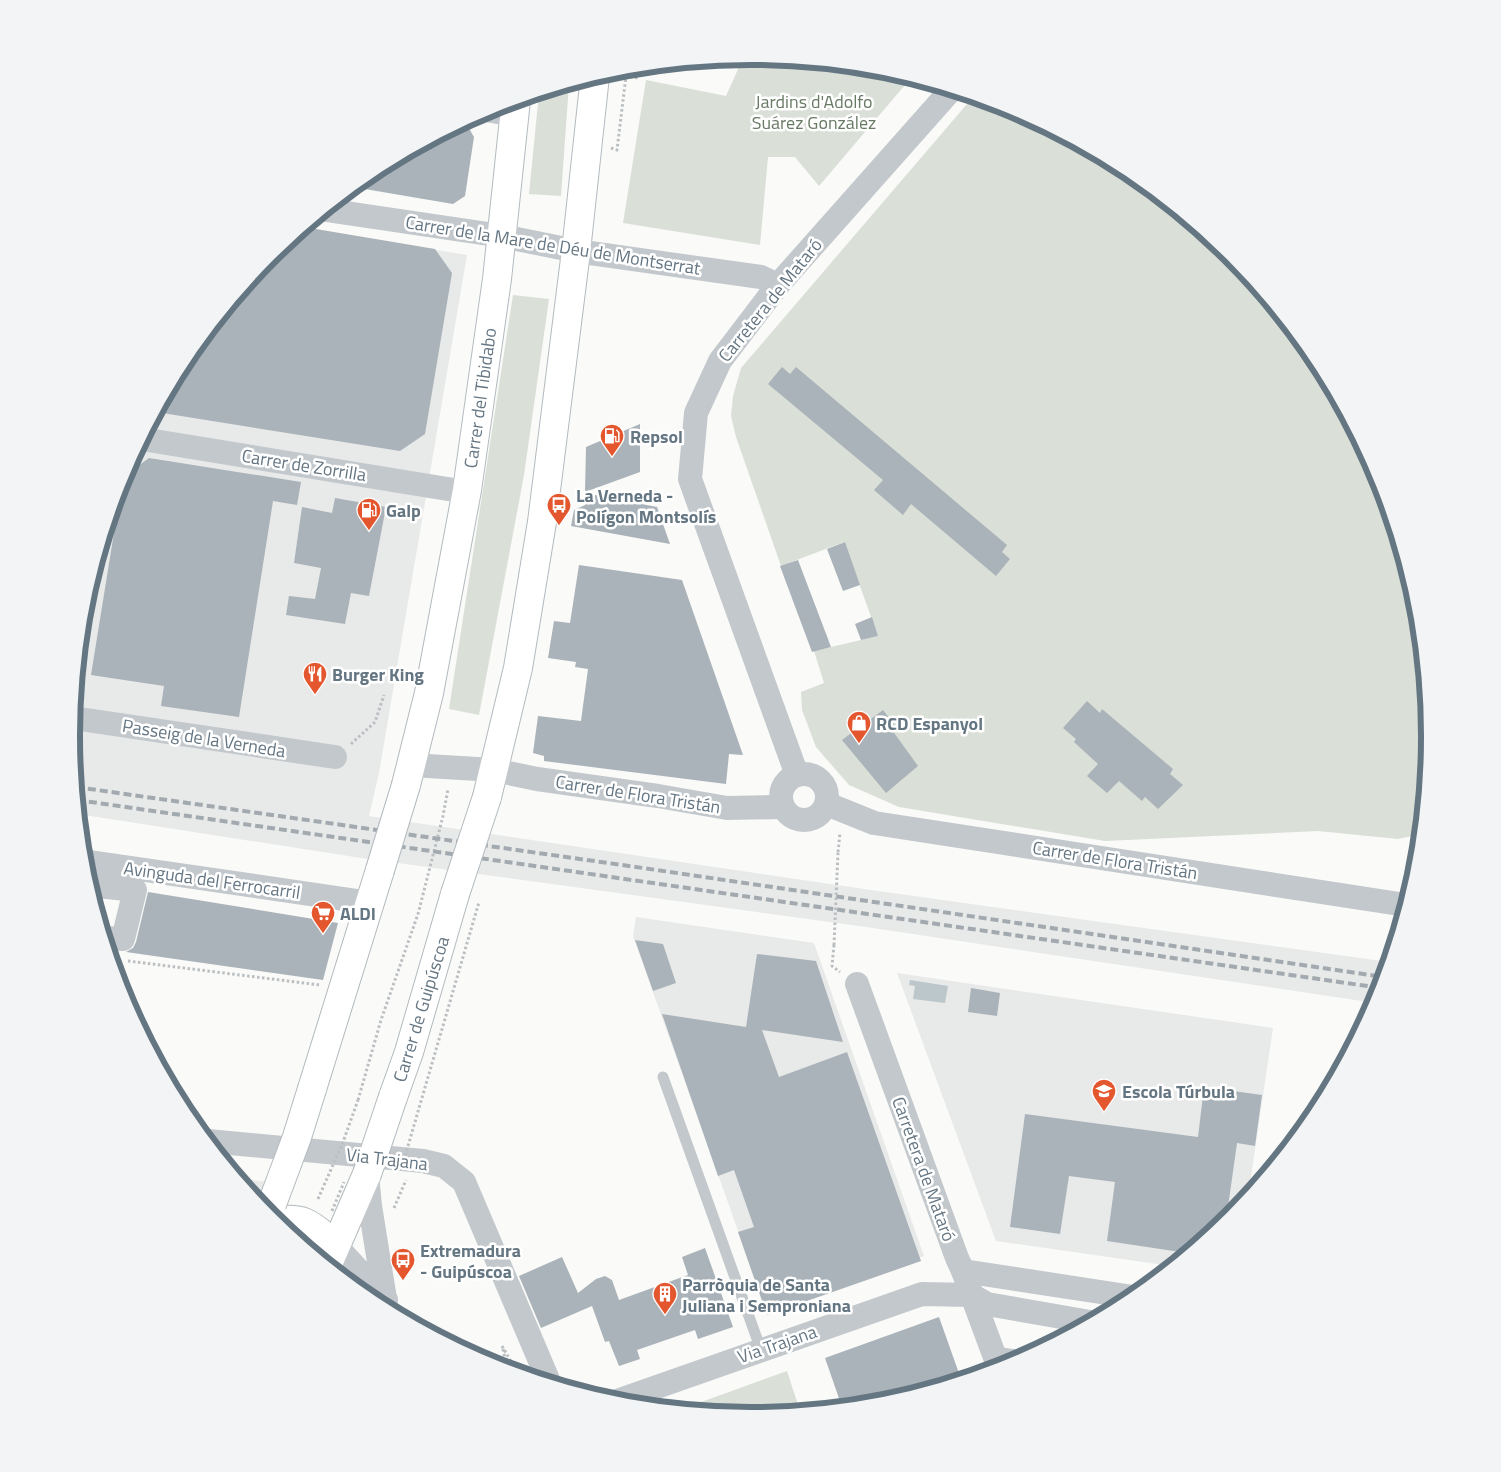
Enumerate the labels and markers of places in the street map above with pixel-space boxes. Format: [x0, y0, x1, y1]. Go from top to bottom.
fuel station icon: Repsol [599, 423, 625, 457]
place label: Repsol [630, 423, 683, 450]
place label: La Verneda - Polígon Montsolís [576, 482, 716, 530]
bus stop icon: La Verneda - Polígon Montsolís [546, 492, 572, 526]
fuel station icon: Galp [356, 497, 382, 531]
place label: Galp [386, 497, 421, 524]
restaurant icon: Burger King [302, 661, 328, 695]
place label: Burger King [332, 661, 424, 688]
shop icon: RCD Espanyol [846, 710, 872, 744]
place label: RCD Espanyol [876, 710, 983, 737]
supermarket icon: ALDI [310, 900, 336, 934]
place label: ALDI [340, 900, 376, 927]
school or university icon: Escola Túrbula [1091, 1078, 1117, 1112]
place label: Escola Túrbula [1122, 1078, 1235, 1105]
place label: Extremadura - Guipúscoa [420, 1237, 521, 1285]
bus stop icon: Extremadura - Guipúscoa [390, 1247, 416, 1281]
place label: Parròquia de Santa Juliana i Semproniana [682, 1271, 851, 1319]
building icon: Parròquia de Santa Juliana i Semproniana [652, 1281, 678, 1315]

